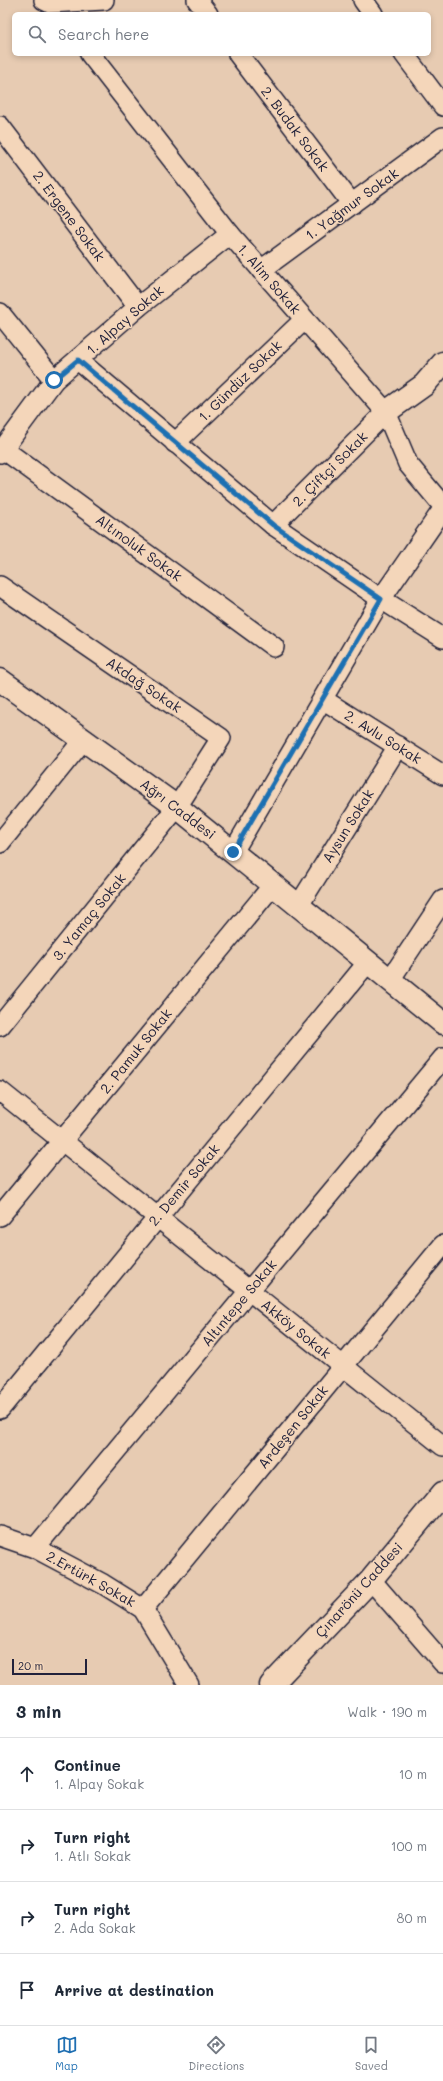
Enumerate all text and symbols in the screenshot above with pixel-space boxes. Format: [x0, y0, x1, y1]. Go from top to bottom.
search box [12, 12, 431, 56]
icon: search [26, 23, 48, 45]
text: Search here [58, 24, 149, 44]
street label: 2. Budak Sokak [257, 82, 334, 175]
street label: 1. Yağmur Sokak [301, 163, 402, 244]
street label: 2. Ergene Sokak [29, 166, 110, 265]
street label: 1. Alim Sokak [233, 239, 305, 318]
street label: 1. Alpay Sokak [82, 281, 168, 359]
street label: 1. Gündüz Sokak [194, 336, 286, 425]
route start [45, 371, 63, 389]
street label: 2. Çiftçi Sokak [288, 427, 371, 510]
street label: Altınoluk Sokak [92, 510, 186, 585]
street label: Akdağ Sokak [103, 652, 186, 717]
street label: 2. Avlu Sokak [341, 705, 425, 768]
street label: Ağrı Caddesi [137, 774, 220, 843]
street label: Aysun Sokak [317, 785, 378, 866]
route end [224, 843, 242, 861]
street label: 3. Yamaç Sokak [48, 869, 130, 964]
street label: 2. Pamuk Sokak [95, 1004, 176, 1097]
street label: 2. Demir Sokak [144, 1140, 223, 1230]
street label: Altıntepe Sokak [197, 1255, 281, 1350]
street label: Akköy Sokak [258, 1295, 335, 1363]
street label: Ardeşen Sokak [253, 1381, 332, 1472]
street label: Çınarönü Caddesi [311, 1538, 407, 1641]
street label: 2.Ertürk Sokak [43, 1546, 139, 1611]
scale bar [12, 1657, 87, 1676]
text: 20 m [18, 1658, 43, 1673]
text: 3 min [16, 1700, 61, 1722]
text: Walk · 190 m [347, 1703, 427, 1720]
text: Continue [54, 1755, 121, 1775]
icon: ahead [16, 1763, 38, 1785]
text: 10 m [399, 1765, 427, 1782]
text: 1. Alpay Sokak [54, 1775, 144, 1792]
text: Turn right [54, 1827, 131, 1847]
icon: right [16, 1835, 38, 1857]
text: 100 m [391, 1837, 427, 1854]
text: 1. Atlı Sokak [54, 1847, 131, 1864]
text: Turn right [54, 1899, 131, 1919]
icon: right [16, 1907, 38, 1929]
text: 80 m [397, 1909, 427, 1926]
text: 2. Ada Sokak [54, 1919, 136, 1936]
icon: arrive [16, 1979, 38, 2001]
text: Arrive at destination [54, 1980, 214, 2000]
tab: Map [55, 2034, 78, 2073]
tab: Directions [188, 2034, 244, 2073]
tab: Saved [355, 2034, 388, 2073]

